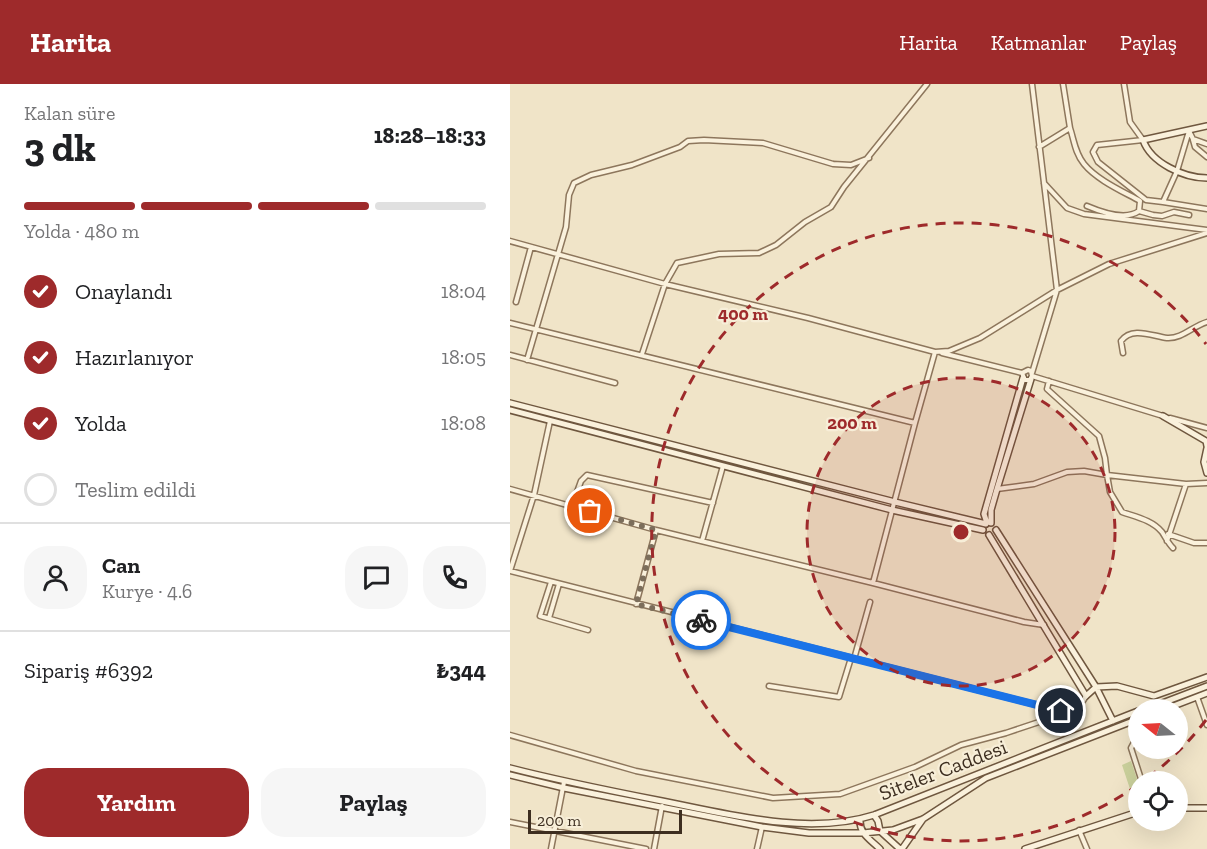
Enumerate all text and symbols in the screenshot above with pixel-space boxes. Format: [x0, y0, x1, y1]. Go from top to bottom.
text: Harita [30, 26, 111, 59]
text: Harita [899, 30, 958, 55]
text: Katmanlar [991, 30, 1087, 55]
text: Paylaş [1120, 30, 1177, 55]
text: Kalan süre [24, 101, 115, 125]
text: 18:28–18:33 [374, 122, 486, 149]
text: 3 dk [24, 124, 96, 171]
text: Yolda · 480 m [24, 219, 139, 243]
icon: check [24, 275, 57, 308]
text: Onaylandı [75, 278, 172, 305]
text: 18:04 [441, 279, 486, 303]
text: 400 m [718, 303, 768, 325]
icon: check [24, 341, 57, 374]
text: Hazırlanıyor [75, 344, 194, 371]
text: 18:05 [441, 345, 486, 369]
icon: check [24, 407, 57, 440]
text: Yolda [75, 410, 127, 437]
text: 18:08 [441, 411, 486, 435]
text: 200 m [827, 412, 877, 434]
text: Teslim edildi [75, 476, 196, 503]
pin [564, 485, 615, 536]
icon: bag [573, 494, 606, 527]
centre of rings [951, 522, 971, 542]
button: person [24, 546, 87, 609]
button: chat [345, 546, 408, 609]
button: phone [423, 546, 486, 609]
text: Can [102, 552, 140, 579]
text: Kurye · 4.6 [102, 579, 192, 603]
courier [671, 590, 731, 650]
icon: bike [685, 604, 718, 637]
text: Sipariş #6392 [24, 657, 153, 684]
text: ₺344 [436, 657, 486, 684]
pin [1035, 685, 1086, 736]
icon: home [1044, 694, 1077, 727]
north arrow [1128, 699, 1188, 759]
map controls [1128, 699, 1188, 831]
street label: Siteler Caddesi [875, 734, 1011, 805]
button: Yardım [24, 768, 249, 837]
button: Paylaş [261, 768, 486, 837]
button: locate [1128, 771, 1188, 831]
scale bar [528, 807, 682, 834]
text: 200 m [537, 811, 581, 830]

